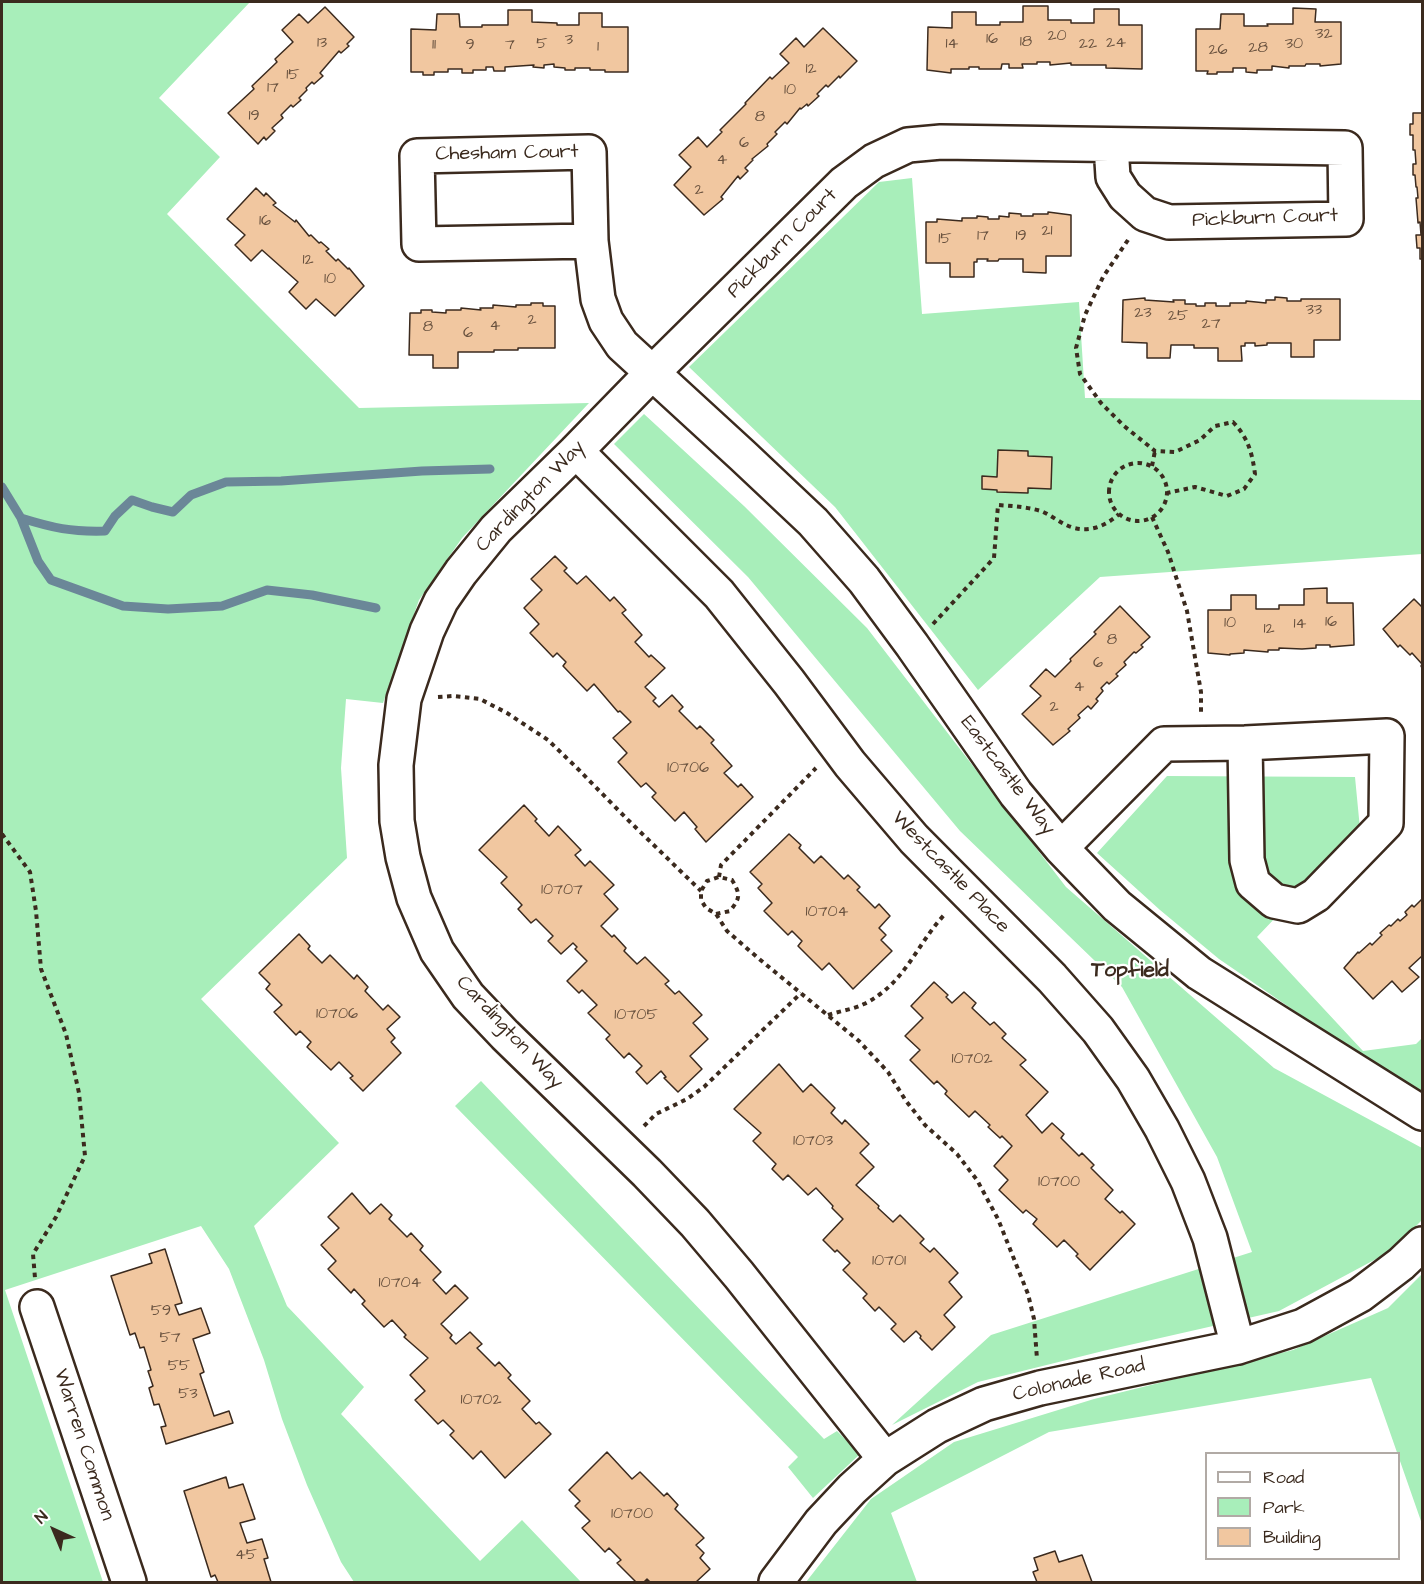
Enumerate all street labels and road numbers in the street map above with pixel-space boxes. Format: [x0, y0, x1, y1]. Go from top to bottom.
street label: Chesham Court [435, 141, 579, 167]
street label: Pickburn Court [723, 184, 843, 304]
street label: Pickburn Court [1192, 204, 1338, 234]
street label: Cardington Way [472, 436, 590, 558]
street label: Eastcastle Way [954, 712, 1060, 840]
street label: Westcastle Place [886, 807, 1014, 939]
street label: Cardington Way [450, 971, 568, 1095]
street label: Colonade Road [1011, 1354, 1147, 1408]
street label: Warren Common [47, 1366, 119, 1524]

